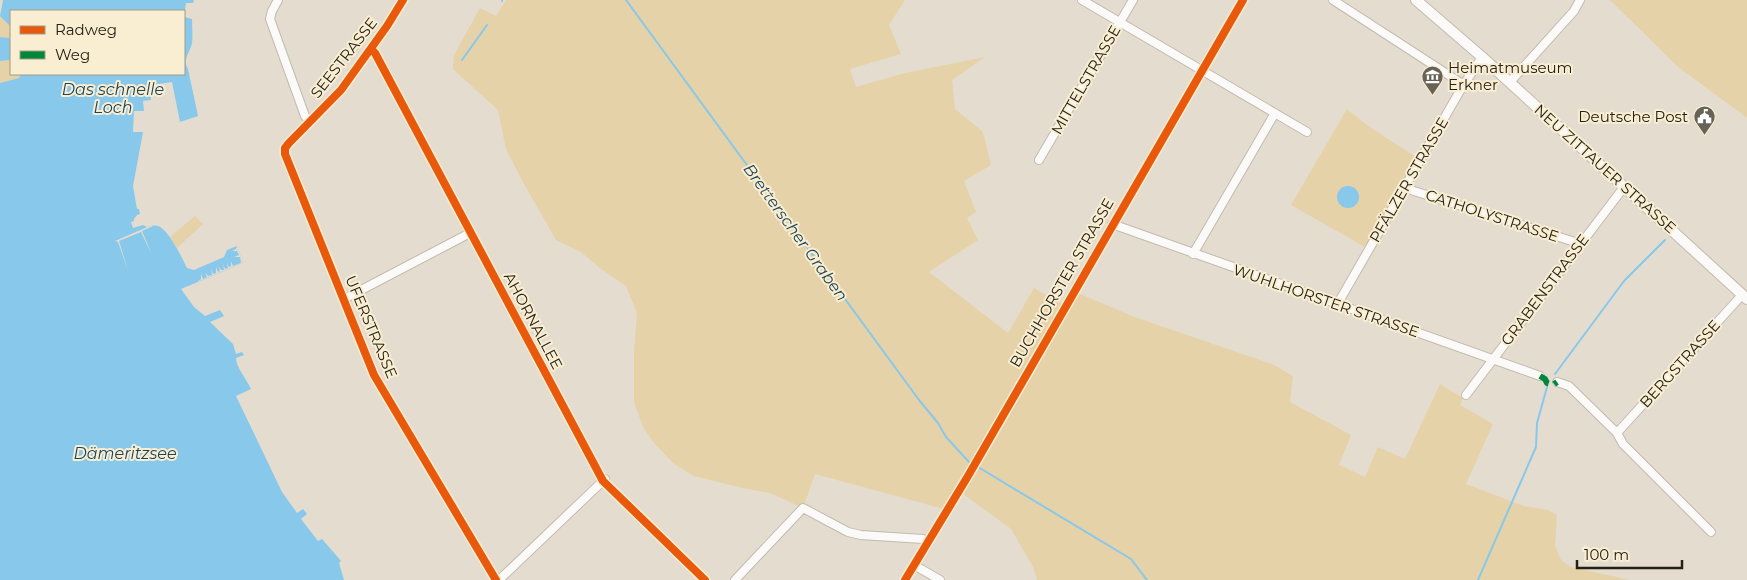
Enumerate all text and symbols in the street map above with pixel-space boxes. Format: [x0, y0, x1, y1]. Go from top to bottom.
legend [10, 10, 185, 75]
street label: SEESTRASSE [306, 14, 381, 102]
text: Radweg [55, 20, 117, 39]
street label: MITTELSTRASSE [1047, 22, 1124, 138]
text: Weg [55, 45, 90, 64]
place label: Heimatmuseum Erkner [1448, 58, 1573, 94]
museum icon: Heimatmuseum Erkner [1420, 65, 1444, 96]
water label: Das schnelle Loch [62, 80, 164, 117]
street label: NEU ZITTAUER STRASSE [1531, 100, 1680, 237]
public building icon: Deutsche Post [1692, 105, 1716, 136]
place label: Deutsche Post [1578, 107, 1688, 126]
street label: PFÄLZER STRASSE [1365, 114, 1452, 246]
water label: Bretterscher Graben [739, 160, 852, 305]
street label: CATHOLYSTRASSE [1423, 185, 1561, 246]
street label: BUCHHORSTER STRASSE [1005, 195, 1118, 371]
street label: GRABENSTRASSE [1497, 230, 1593, 349]
street label: WUHLHORSTER STRASSE [1231, 260, 1422, 341]
street label: AHORNALLEE [500, 269, 567, 372]
street label: UFERSTRASSE [341, 272, 402, 381]
street label: BERGSTRASSE [1635, 316, 1724, 411]
water label: Dämeritzsee [73, 444, 177, 463]
scale bar [1577, 538, 1682, 570]
text: 100 m [1584, 545, 1629, 564]

